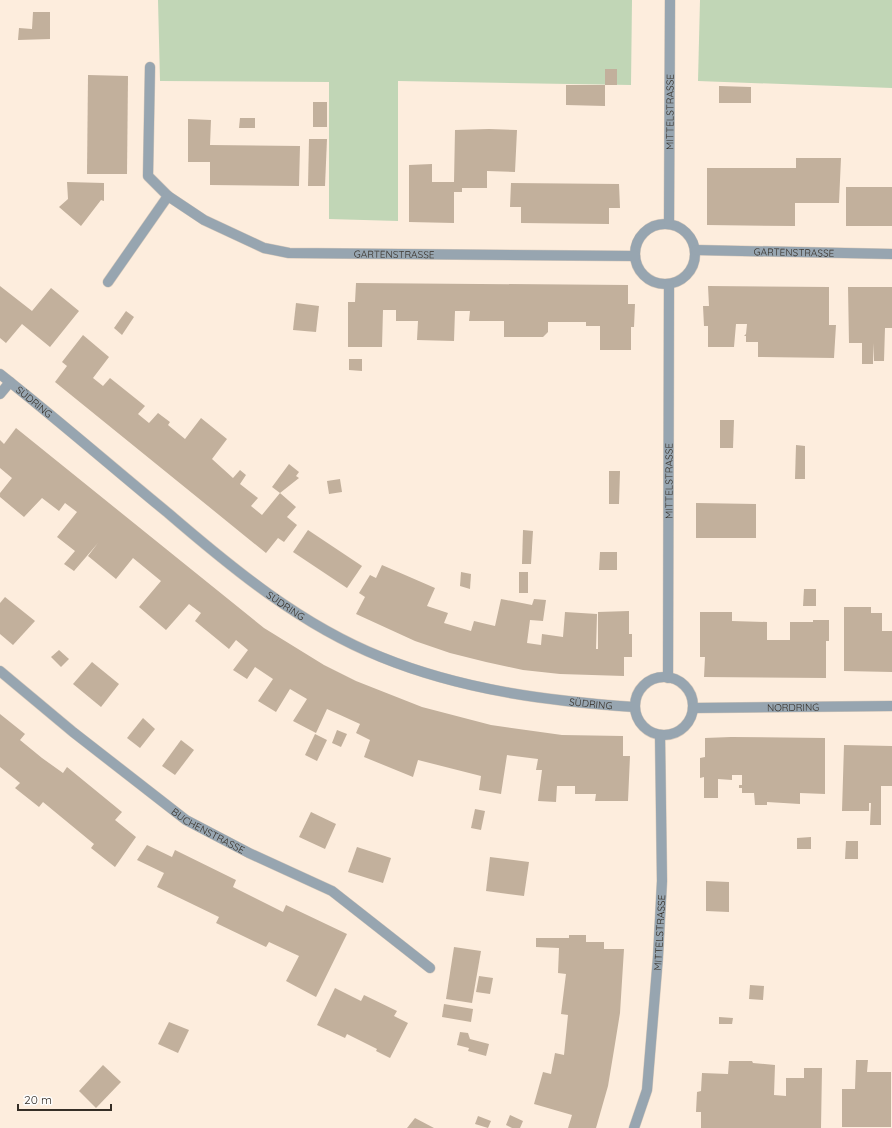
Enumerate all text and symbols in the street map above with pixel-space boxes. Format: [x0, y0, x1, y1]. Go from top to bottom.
street label: MITTELSTRASSE [663, 74, 676, 150]
street label: GARTENSTRASSE [753, 245, 835, 259]
street label: GARTENSTRASSE [354, 247, 435, 261]
street label: SÜDRING [13, 383, 55, 420]
street label: MITTELSTRASSE [662, 443, 675, 519]
street label: SÜDRING [264, 588, 307, 623]
street label: SÜDRING [568, 695, 613, 712]
street label: NORDRING [767, 700, 819, 714]
street label: BUCHENSTRASSE [169, 805, 248, 856]
street label: MITTELSTRASSE [650, 894, 668, 971]
scale bar [18, 1086, 111, 1112]
text: 20 m [24, 1092, 52, 1107]

